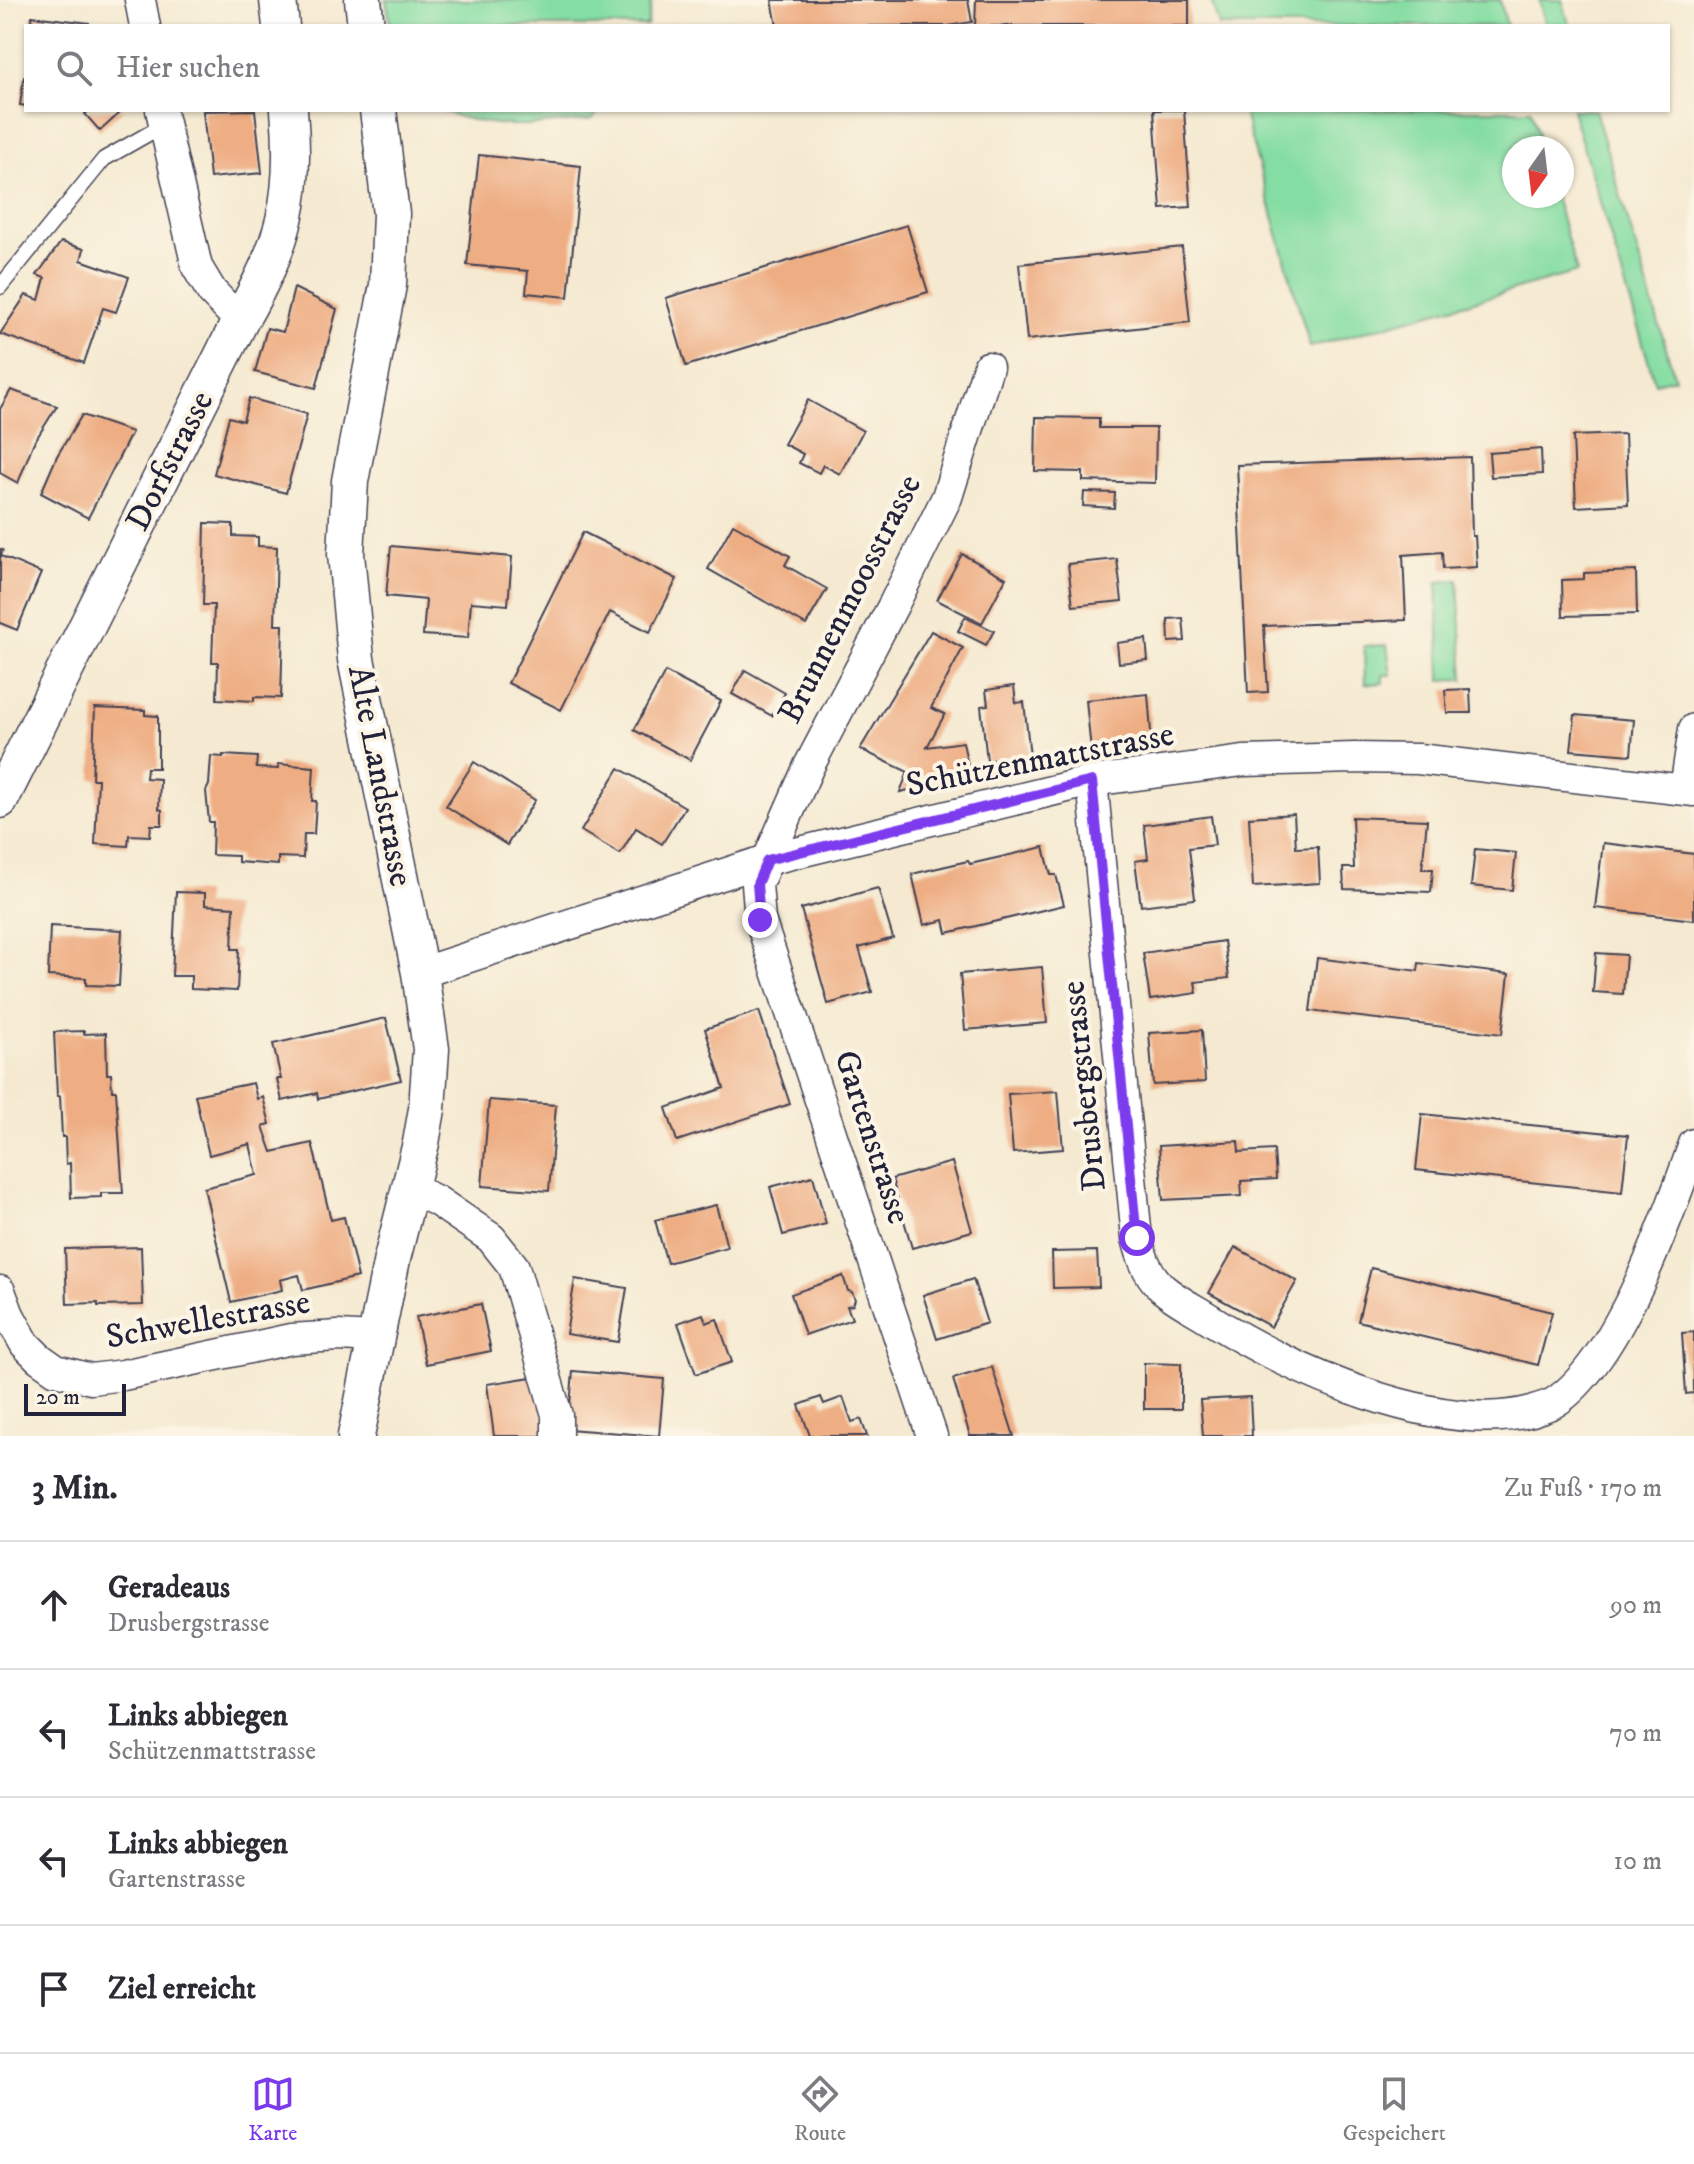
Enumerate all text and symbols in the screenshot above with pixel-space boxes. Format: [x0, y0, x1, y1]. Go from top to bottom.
search box [24, 24, 1670, 112]
icon: search [52, 46, 96, 90]
text: Hier suchen [116, 50, 260, 87]
north arrow [1502, 136, 1574, 208]
street label: Dorfstrasse [117, 384, 223, 538]
street label: Brunnenmoosstrasse [769, 468, 931, 730]
street label: Alte Landstrasse [338, 662, 422, 890]
street label: Schützenmattstrasse [903, 713, 1177, 807]
route end [742, 902, 778, 938]
street label: Drusbergstrasse [1052, 979, 1116, 1193]
street label: Gartenstrasse [824, 1045, 920, 1229]
route start [1119, 1220, 1155, 1256]
street label: Schwellestrasse [103, 1281, 313, 1359]
scale bar [24, 1380, 126, 1416]
text: 20 m [36, 1384, 80, 1411]
text: 3 Min. [32, 1467, 118, 1509]
text: Zu Fuß · 170 m [1504, 1472, 1662, 1505]
text: Geradeaus [108, 1570, 230, 1607]
icon: ahead [32, 1583, 76, 1627]
text: 90 m [1610, 1589, 1662, 1622]
text: Drusbergstrasse [108, 1607, 269, 1640]
text: Links abbiegen [108, 1698, 288, 1735]
icon: left [32, 1711, 76, 1755]
text: 70 m [1609, 1717, 1662, 1750]
text: Schützenmattstrasse [108, 1735, 316, 1768]
text: Links abbiegen [108, 1826, 288, 1863]
icon: left [32, 1839, 76, 1883]
text: 10 m [1613, 1845, 1662, 1878]
text: Gartenstrasse [108, 1863, 245, 1896]
icon: arrive [32, 1967, 76, 2011]
text: Ziel erreicht [108, 1971, 256, 2008]
tab: Karte [248, 2072, 297, 2147]
tab: Route [794, 2072, 846, 2147]
tab: Gespeichert [1343, 2072, 1446, 2147]

